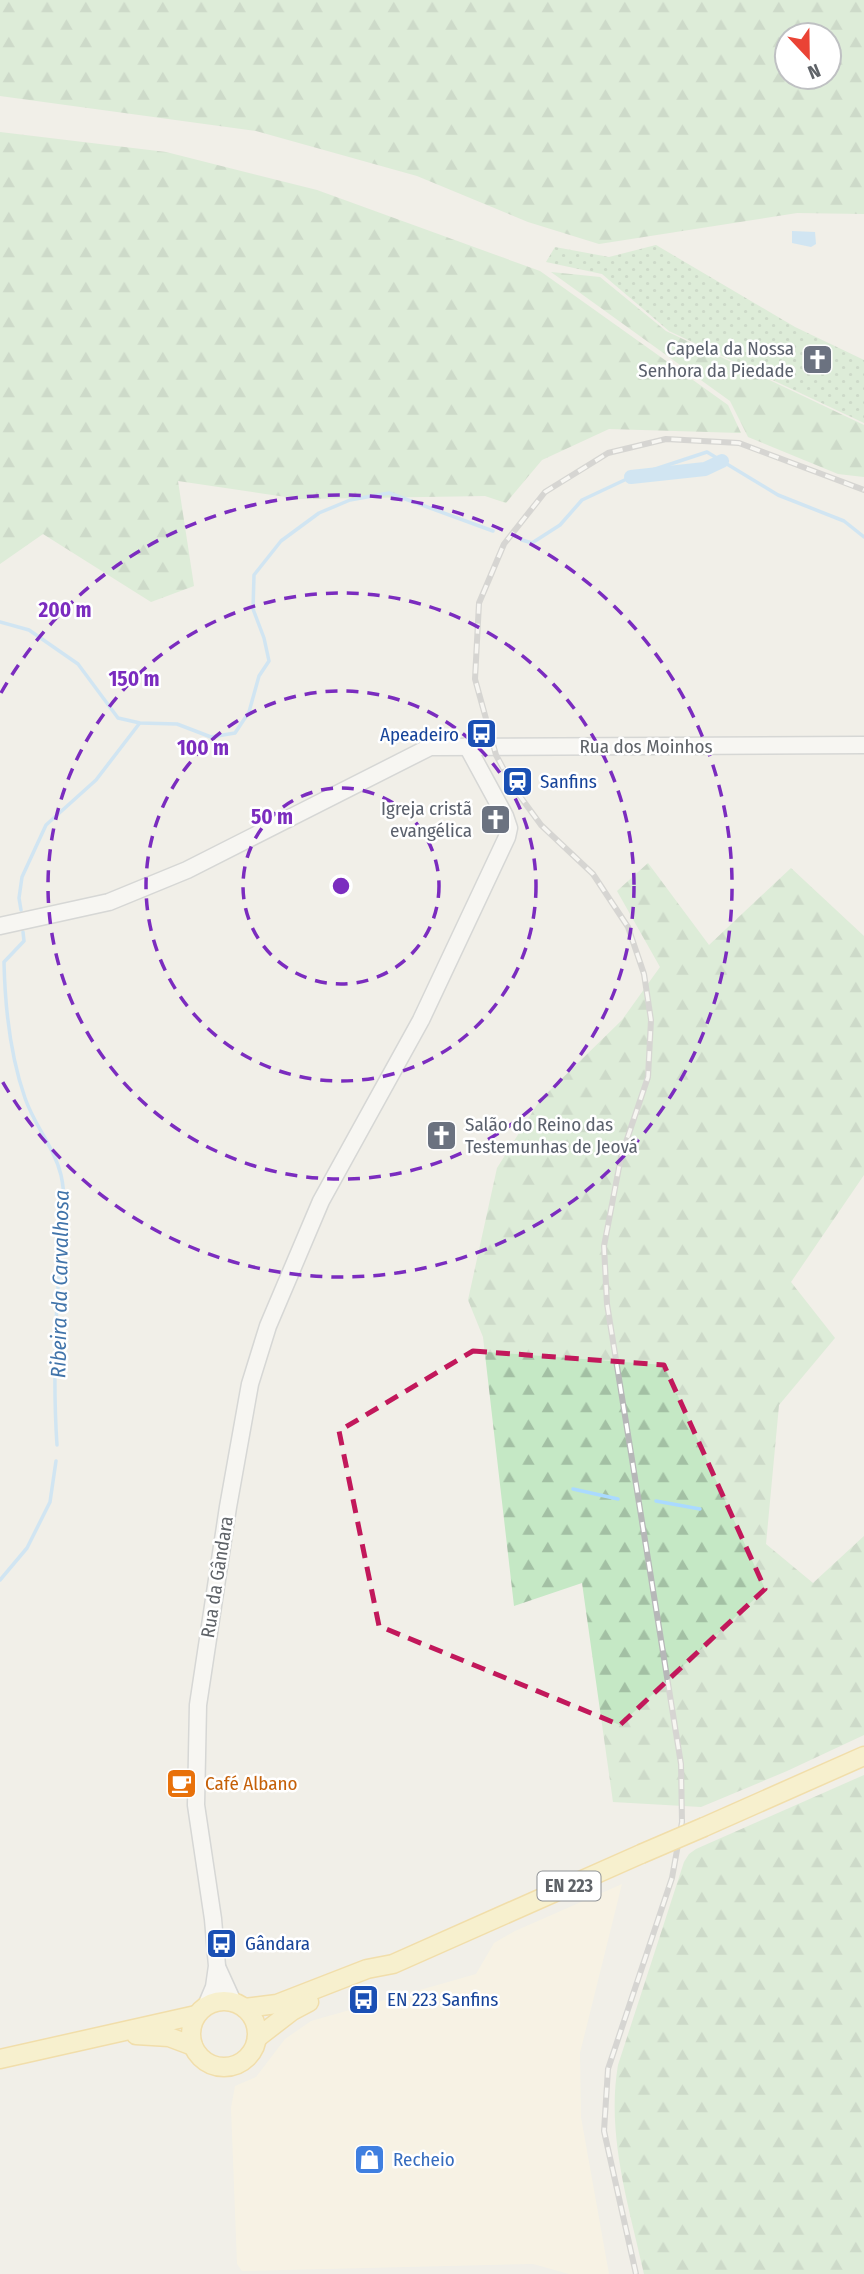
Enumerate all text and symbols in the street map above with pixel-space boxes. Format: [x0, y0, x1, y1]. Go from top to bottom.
north arrow [773, 21, 843, 91]
text: N [805, 59, 824, 84]
place label: Capela da Nossa Senhora da Piedade [638, 337, 794, 382]
church icon: Capela da Nossa Senhora da Piedade [800, 342, 834, 376]
text: 200 m [37, 597, 92, 623]
text: 150 m [108, 666, 160, 692]
bus stop icon: Apeadeiro [465, 717, 499, 751]
place label: Apeadeiro [380, 723, 459, 746]
text: 100 m [177, 735, 229, 761]
street label: Rua dos Moinhos [579, 735, 713, 758]
station icon: Sanfins [500, 764, 534, 798]
place label: Sanfins [540, 770, 597, 793]
place label: Igreja cristã evangélica [381, 797, 472, 842]
church icon: Igreja cristã evangélica [478, 802, 512, 836]
text: 50 m [251, 804, 293, 830]
centre of rings [329, 874, 353, 898]
place label: Salão do Reino das Testemunhas de Jeová [465, 1113, 638, 1158]
church icon: Salão do Reino das Testemunhas de Jeová [425, 1118, 459, 1152]
water label: Ribeira da Carvalhosa [45, 1190, 75, 1378]
street label: Rua da Gândara [196, 1514, 238, 1640]
cafe icon: Café Albano [165, 1766, 199, 1800]
place label: Café Albano [205, 1772, 298, 1795]
road number: EN 223 [538, 1872, 600, 1900]
bus stop icon: Gândara [205, 1926, 239, 1960]
place label: Gândara [245, 1932, 310, 1955]
bus stop icon: EN 223 Sanfins [347, 1982, 381, 2016]
place label: EN 223 Sanfins [387, 1988, 498, 2011]
shop icon: Recheio [353, 2142, 387, 2176]
place label: Recheio [393, 2148, 455, 2171]

